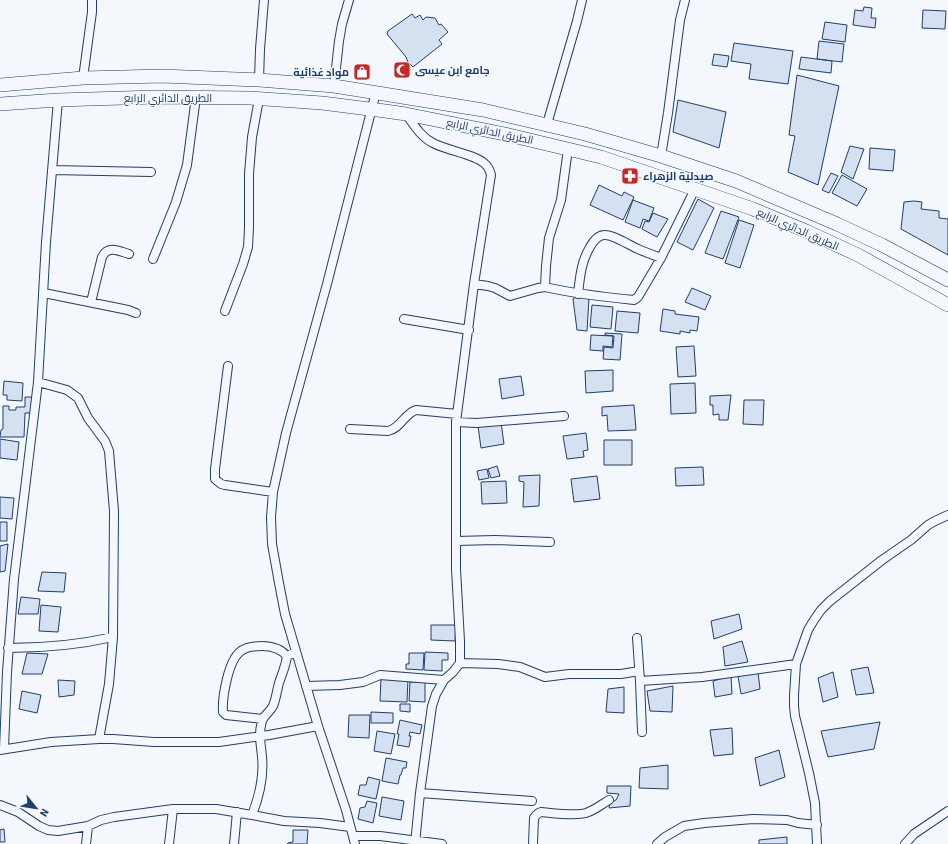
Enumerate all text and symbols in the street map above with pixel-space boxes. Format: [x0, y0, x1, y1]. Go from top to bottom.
mosque icon: جامع ابن عيسى [392, 60, 412, 80]
shop icon: مواد غذائية [352, 62, 372, 82]
place label: جامع ابن عيسى [415, 63, 490, 78]
place label: مواد غذائية [293, 65, 349, 80]
street label: الطريق الدائري الرابع [124, 91, 212, 107]
street label: الطريق الدائري الرابع [445, 115, 535, 149]
pharmacy icon: صيدلية الزهراء [620, 166, 640, 186]
place label: صيدلية الزهراء [643, 169, 714, 184]
street label: الطريق الدائري الرابع [754, 205, 841, 255]
north arrow [16, 788, 56, 828]
text: N [36, 806, 53, 820]

